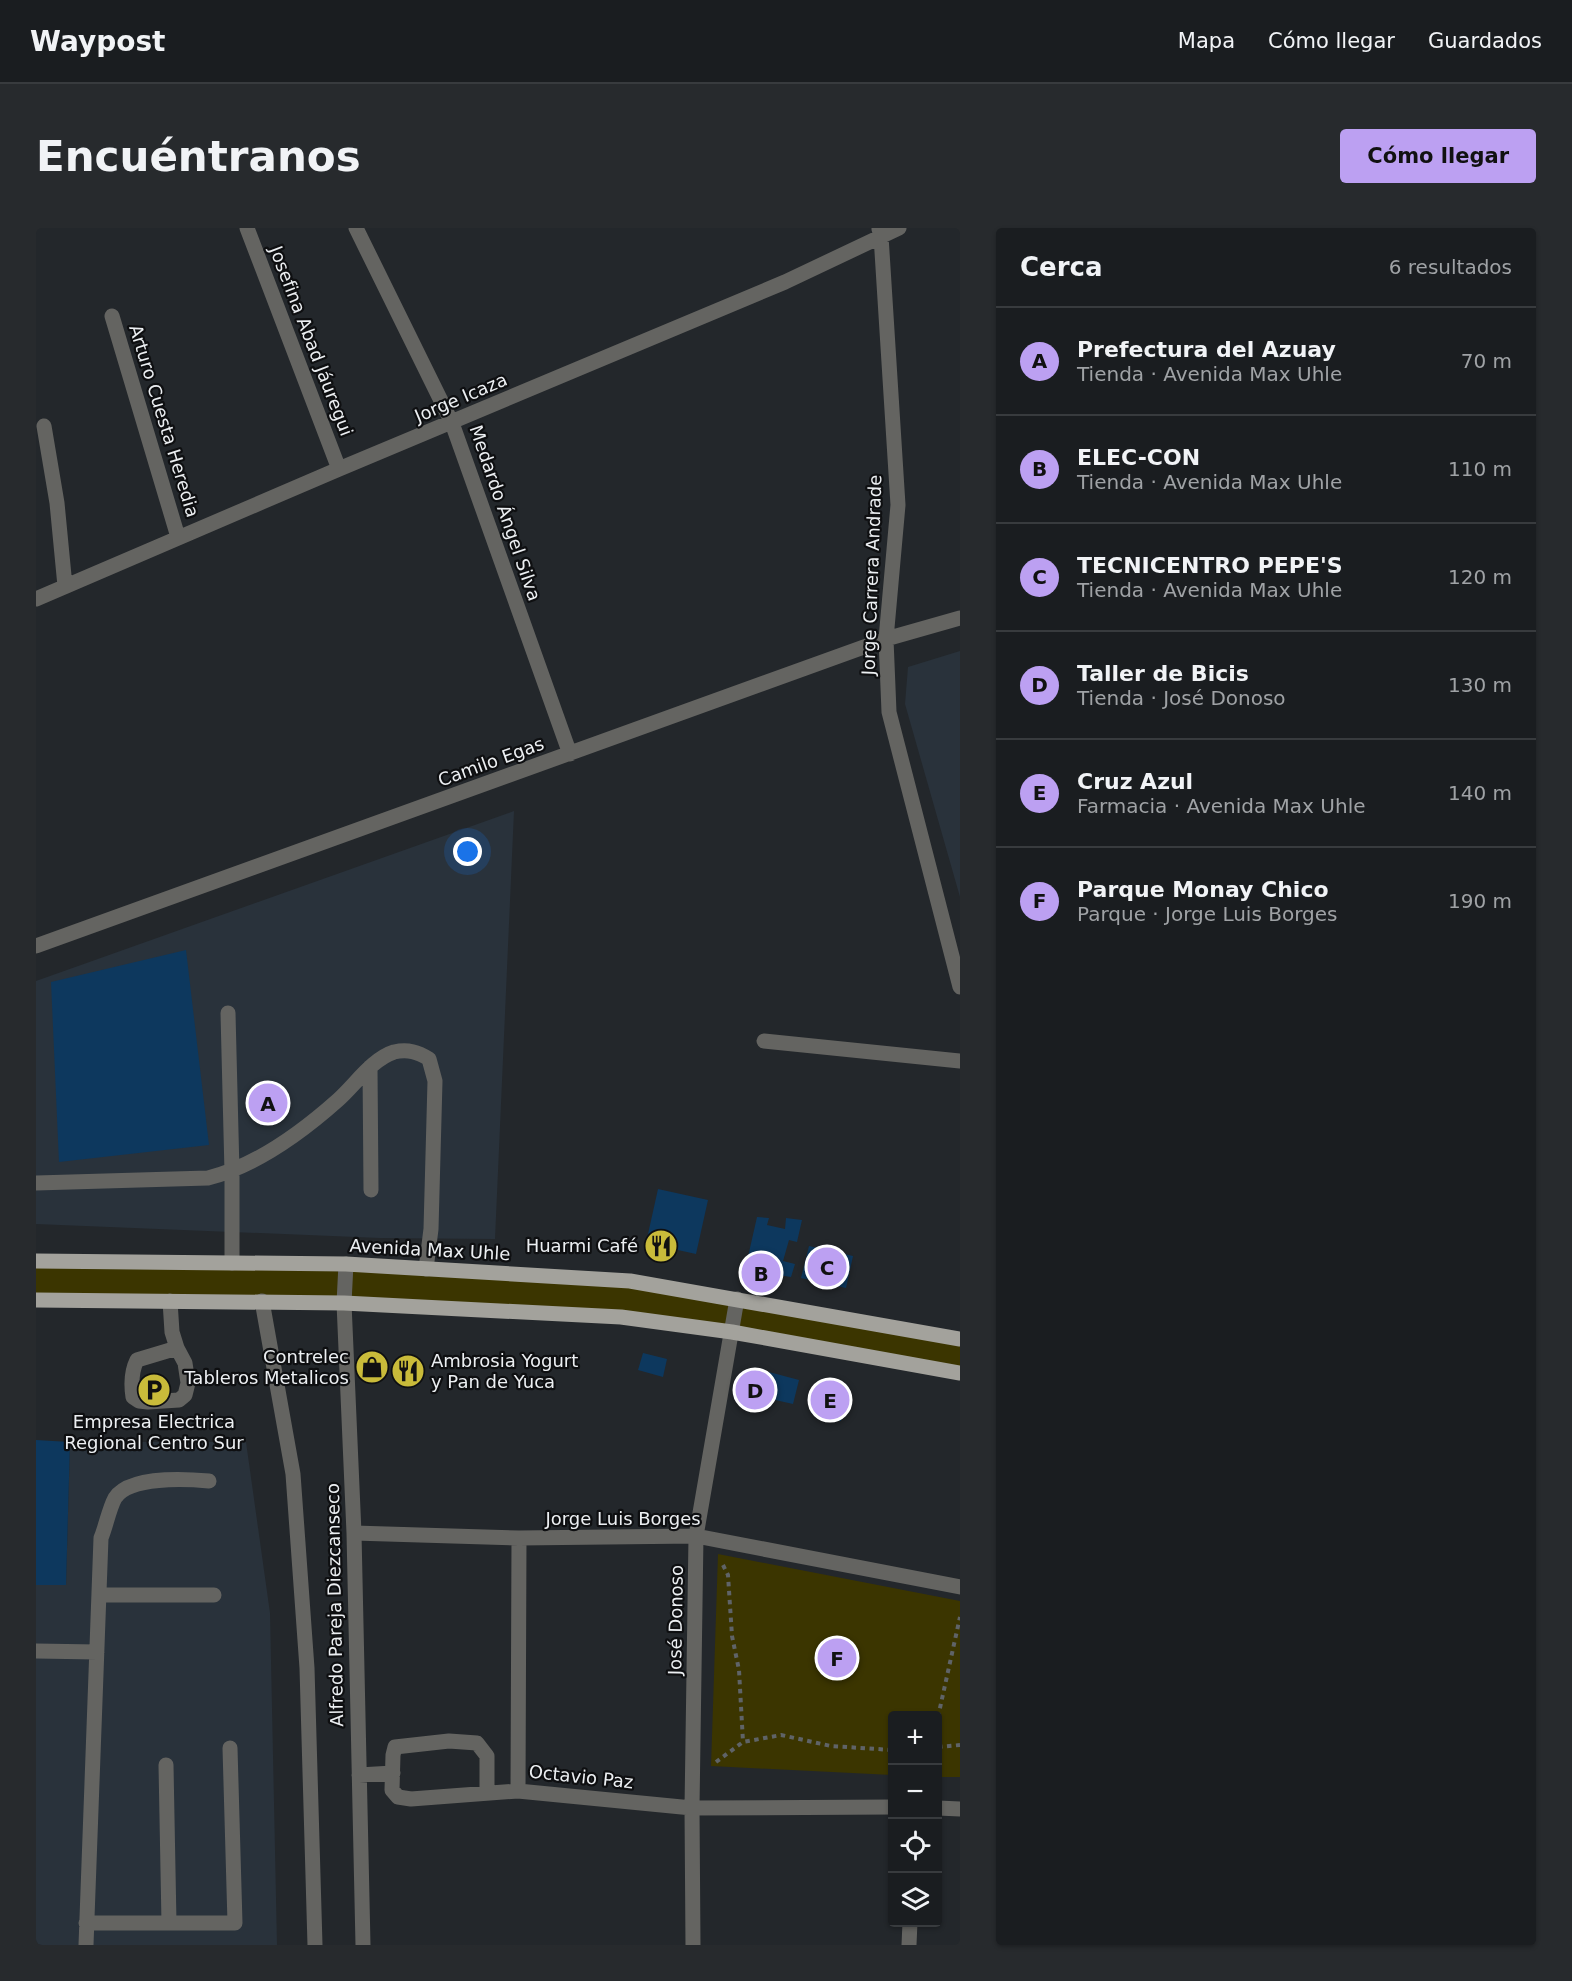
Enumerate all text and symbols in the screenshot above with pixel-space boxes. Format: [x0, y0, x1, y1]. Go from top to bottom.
text: Waypost [30, 25, 166, 58]
text: Mapa [1178, 29, 1235, 53]
text: Cómo llegar [1268, 29, 1395, 53]
text: Guardados [1428, 29, 1542, 53]
button: Cómo llegar [1340, 129, 1536, 183]
text: Encuéntranos [36, 132, 361, 181]
street label: Josefina Abad Jáuregui [265, 242, 357, 439]
text: Cerca [1020, 252, 1103, 282]
text: 6 resultados [1389, 255, 1512, 279]
street label: Arturo Cuesta Heredia [125, 322, 204, 520]
text: Prefectura del Azuay [1077, 337, 1336, 362]
text: A [1032, 349, 1047, 373]
text: 70 m [1461, 349, 1512, 373]
text: Tienda · Avenida Max Uhle [1077, 362, 1342, 386]
street label: Jorge Icaza [411, 369, 510, 427]
street label: Medardo Ángel Silva [466, 422, 545, 603]
text: ELEC-CON [1077, 445, 1200, 470]
text: B [1032, 457, 1047, 481]
text: 110 m [1448, 457, 1512, 481]
text: Tienda · Avenida Max Uhle [1077, 470, 1342, 494]
street label: Jorge Carrera Andrade [857, 474, 885, 677]
text: TECNICENTRO PEPE'S [1077, 553, 1343, 578]
text: C [1032, 565, 1047, 589]
text: 120 m [1448, 565, 1512, 589]
text: Tienda · Avenida Max Uhle [1077, 578, 1342, 602]
text: Taller de Bicis [1077, 661, 1249, 686]
text: D [1031, 673, 1048, 697]
text: 130 m [1448, 673, 1512, 697]
text: Tienda · José Donoso [1077, 686, 1286, 710]
street label: Camilo Egas [435, 733, 547, 790]
text: Cruz Azul [1077, 769, 1193, 794]
text: E [1033, 781, 1046, 805]
text: 140 m [1448, 781, 1512, 805]
text: Farmacia · Avenida Max Uhle [1077, 794, 1366, 818]
your location [453, 837, 482, 866]
text: Parque Monay Chico [1077, 877, 1329, 902]
text: F [1033, 889, 1046, 913]
text: 190 m [1448, 889, 1512, 913]
text: Parque · Jorge Luis Borges [1077, 902, 1337, 926]
pin: A [248, 1080, 288, 1126]
restaurant icon: Huarmi Café [643, 1228, 679, 1264]
street label: Avenida Max Uhle [349, 1235, 511, 1264]
place label: Huarmi Café [526, 1235, 638, 1256]
pin: C [808, 1244, 846, 1290]
pin: B [742, 1250, 780, 1296]
place label: Contrelec Tableros Metalicos [183, 1346, 349, 1388]
shop icon: Contrelec Tableros Metalicos [354, 1349, 390, 1385]
place label: Ambrosia Yogurt y Pan de Yuca [431, 1350, 578, 1392]
restaurant icon: Ambrosia Yogurt y Pan de Yuca [390, 1353, 426, 1389]
pin: D [736, 1368, 774, 1412]
parking icon: Empresa Electrica Regional Centro Sur [136, 1372, 172, 1408]
pin: E [810, 1378, 850, 1422]
place label: Empresa Electrica Regional Centro Sur [64, 1411, 244, 1453]
street label: Alfredo Pareja Diezcanseco [322, 1483, 347, 1727]
street label: Jorge Luis Borges [544, 1508, 701, 1529]
street label: José Donoso [664, 1565, 687, 1676]
pin: F [818, 1636, 856, 1680]
map controls [888, 1711, 942, 1927]
button: + [888, 1711, 942, 1765]
street label: Octavio Paz [528, 1761, 634, 1792]
button: − [888, 1765, 942, 1819]
button: locate [888, 1819, 942, 1873]
button: layers [888, 1873, 942, 1927]

